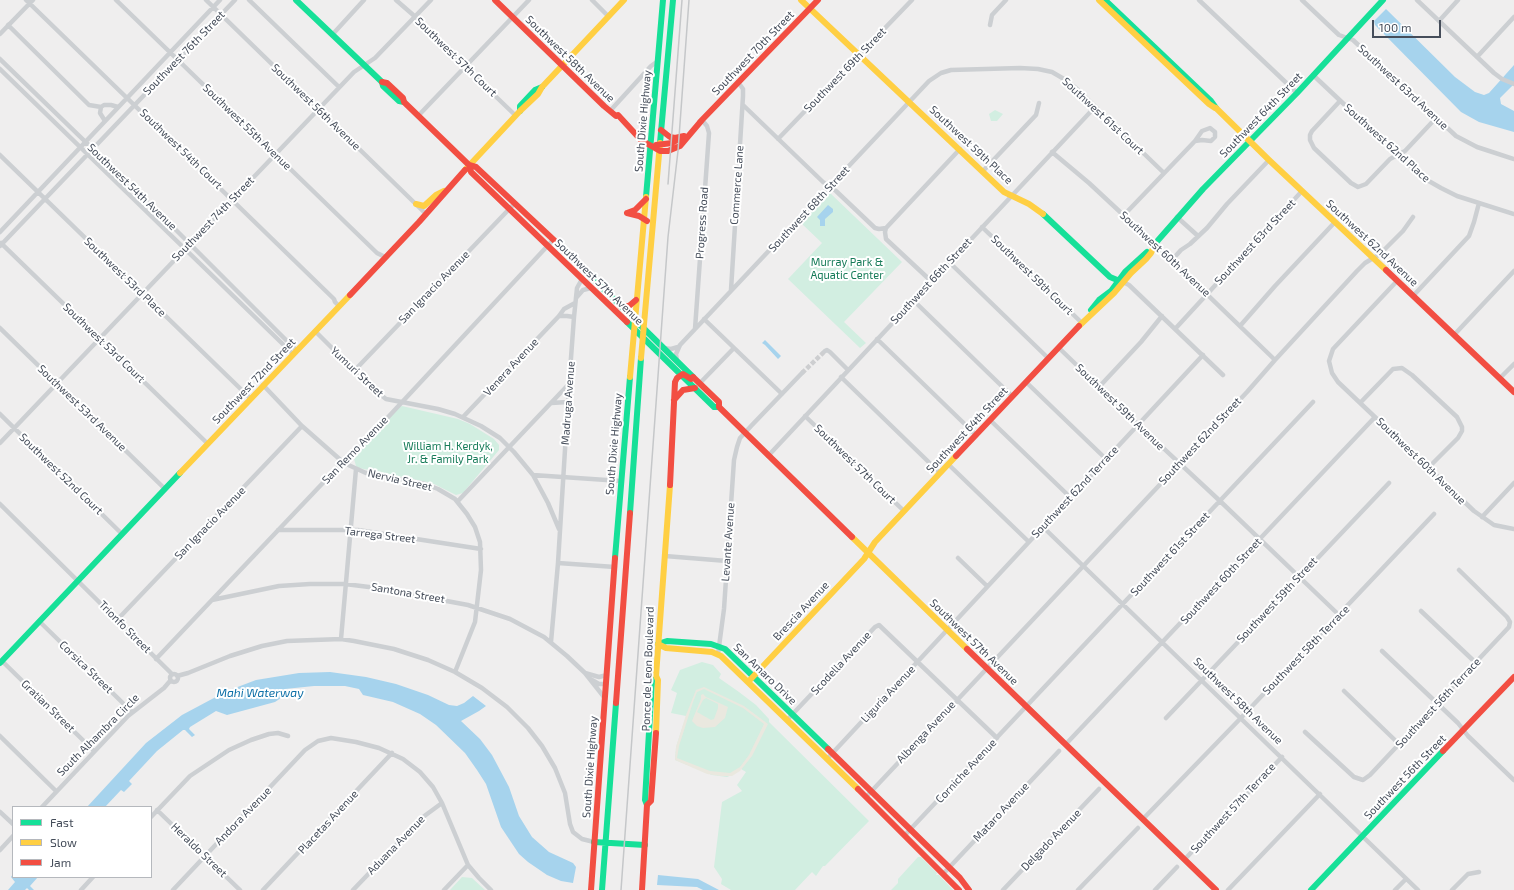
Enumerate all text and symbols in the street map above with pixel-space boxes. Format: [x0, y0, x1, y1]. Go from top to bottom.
street label: Southwest 76th Street [140, 8, 228, 98]
street label: Southwest 70th Street [709, 8, 797, 98]
scale bar [1374, 12, 1443, 38]
street label: Southwest 58th Avenue [523, 13, 617, 105]
street label: Southwest 57th Court [412, 15, 500, 99]
text: 100 m [1379, 20, 1411, 34]
street label: Southwest 69th Street [801, 25, 889, 115]
street label: Southwest 63rd Avenue [1355, 42, 1451, 132]
street label: Southwest 56th Avenue [269, 61, 363, 153]
street label: South Dixie Highway [632, 70, 654, 172]
street label: Southwest 64th Street [1217, 70, 1305, 160]
street label: Southwest 61st Court [1059, 75, 1147, 157]
street label: Southwest 55th Avenue [200, 81, 294, 173]
street label: Southwest 62nd Place [1341, 101, 1433, 185]
street label: Southwest 59th Place [927, 103, 1015, 187]
street label: Southwest 54th Court [137, 106, 225, 192]
street label: Southwest 54th Avenue [85, 141, 179, 233]
street label: Commerce Lane [728, 145, 746, 225]
street label: Southwest 68th Street [766, 163, 852, 255]
street label: Southwest 74th Street [169, 174, 257, 264]
street label: Progress Road [693, 186, 711, 260]
street label: Southwest 63rd Street [1212, 196, 1298, 288]
street label: Southwest 62nd Avenue [1323, 197, 1421, 289]
street label: Southwest 60th Avenue [1117, 209, 1213, 299]
street label: Southwest 59th Court [988, 232, 1076, 318]
street label: Southwest 53rd Place [81, 235, 169, 319]
street label: Southwest 66th Street [888, 235, 974, 327]
street label: Southwest 57th Avenue [552, 236, 646, 328]
street label: San Ignacio Avenue [396, 248, 472, 326]
park label: Murray Park & Aquatic Center [810, 255, 884, 281]
street label: Southwest 53rd Court [60, 300, 148, 386]
street label: Southwest 72nd Street [210, 335, 298, 427]
street label: Venera Avenue [481, 335, 541, 399]
street label: Yumuri Street [328, 344, 386, 400]
street label: Madruga Avenue [558, 361, 578, 445]
street label: Southwest 59th Avenue [1073, 361, 1167, 453]
street label: Southwest 53rd Avenue [35, 362, 129, 454]
street label: Southwest 64th Street [924, 384, 1010, 476]
street label: South Dixie Highway [603, 393, 625, 495]
street label: Southwest 62nd Street [1156, 395, 1244, 487]
street label: San Remo Avenue [319, 413, 391, 487]
street label: Southwest 60th Avenue [1374, 415, 1468, 507]
street label: Southwest 57th Court [811, 422, 899, 506]
street label: Southwest 52nd Court [16, 431, 106, 517]
park label: William H. Kerdyk, Jr. & Family Park [403, 439, 493, 465]
street label: Southwest 62nd Terrace [1029, 443, 1121, 541]
street label: Nervia Street [367, 466, 433, 494]
street label: San Ignacio Avenue [172, 484, 248, 562]
street label: Levante Avenue [719, 502, 737, 582]
street label: Southwest 61st Street [1128, 509, 1212, 599]
street label: Tarrega Street [344, 524, 416, 546]
street label: Southwest 60th Street [1178, 535, 1264, 627]
street label: Southwest 59th Street [1234, 554, 1320, 646]
street label: Brescia Avenue [770, 579, 832, 643]
street label: Santona Street [370, 580, 446, 606]
street label: Southwest 57th Avenue [927, 596, 1021, 688]
street label: Trionfo Street [96, 598, 154, 656]
street label: Southwest 58th Terrace [1260, 603, 1352, 697]
street label: Ponce de Leon Boulevard [639, 606, 657, 732]
street label: Scodella Avenue [808, 629, 874, 697]
street label: Corsica Street [56, 638, 116, 696]
street label: San Amaro Drive [731, 641, 799, 707]
street label: Southwest 58th Avenue [1191, 655, 1285, 747]
street label: Southwest 56th Terrace [1393, 655, 1483, 751]
street label: Liguria Avenue [858, 663, 918, 725]
street label: Gratian Street [18, 677, 78, 735]
water label: Mahi Waterway [216, 686, 304, 700]
street label: South Alhambra Circle [54, 691, 142, 779]
street label: Albenga Avenue [894, 698, 958, 766]
street label: South Dixie Highway [580, 716, 600, 818]
street label: Southwest 56th Street [1361, 732, 1449, 822]
street label: Corniche Avenue [933, 736, 999, 806]
street label: Southwest 57th Terrace [1188, 760, 1278, 856]
street label: Mataro Avenue [970, 780, 1032, 844]
street label: Andora Avenue [212, 784, 274, 848]
street label: Placetas Avenue [295, 787, 361, 857]
legend [12, 806, 152, 878]
street label: Delgado Avenue [1018, 806, 1084, 874]
street label: Aduana Avenue [364, 813, 428, 877]
text: Fast [50, 815, 73, 829]
street label: Heraldo Street [168, 820, 230, 880]
text: Slow [50, 835, 77, 849]
text: Jam [50, 855, 71, 869]

